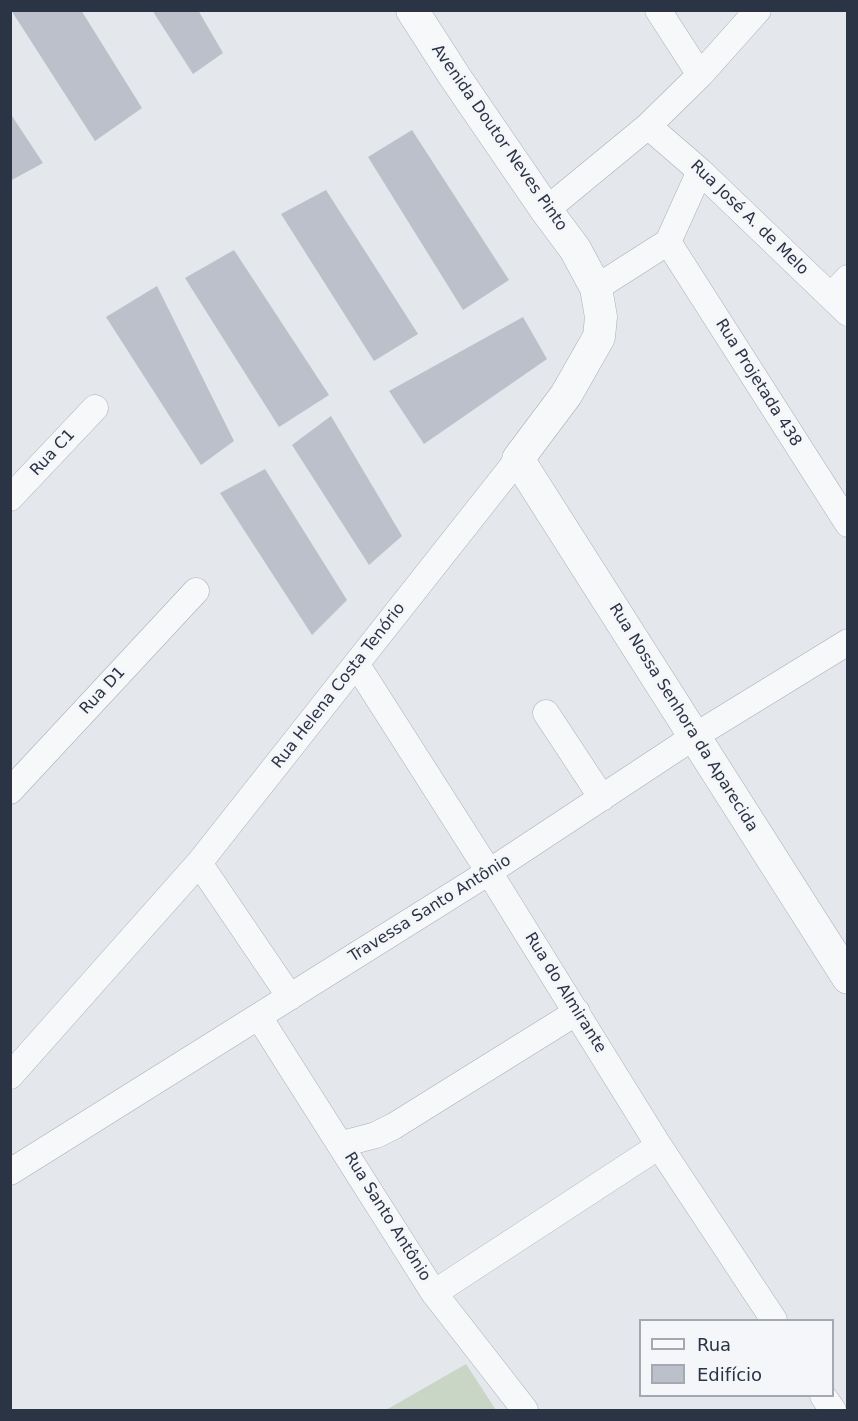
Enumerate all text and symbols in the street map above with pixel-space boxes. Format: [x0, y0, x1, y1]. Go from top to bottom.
street label: Avenida Doutor Neves Pinto [427, 41, 571, 235]
street label: Rua José A. de Melo [686, 157, 812, 279]
street label: Rua Projetada 438 [711, 316, 805, 450]
street label: Rua C1 [27, 426, 79, 480]
street label: Rua Helena Costa Tenório [268, 599, 410, 773]
street label: Rua Nossa Senhora da Aparecida [605, 600, 761, 836]
street label: Rua D1 [76, 663, 130, 719]
street label: Travessa Santo Antônio [345, 851, 515, 967]
street label: Rua do Almirante [520, 929, 610, 1057]
street label: Rua Santo Antônio [340, 1149, 434, 1285]
legend [639, 1319, 834, 1397]
text: Rua [697, 1334, 731, 1355]
text: Edifício [697, 1364, 762, 1385]

